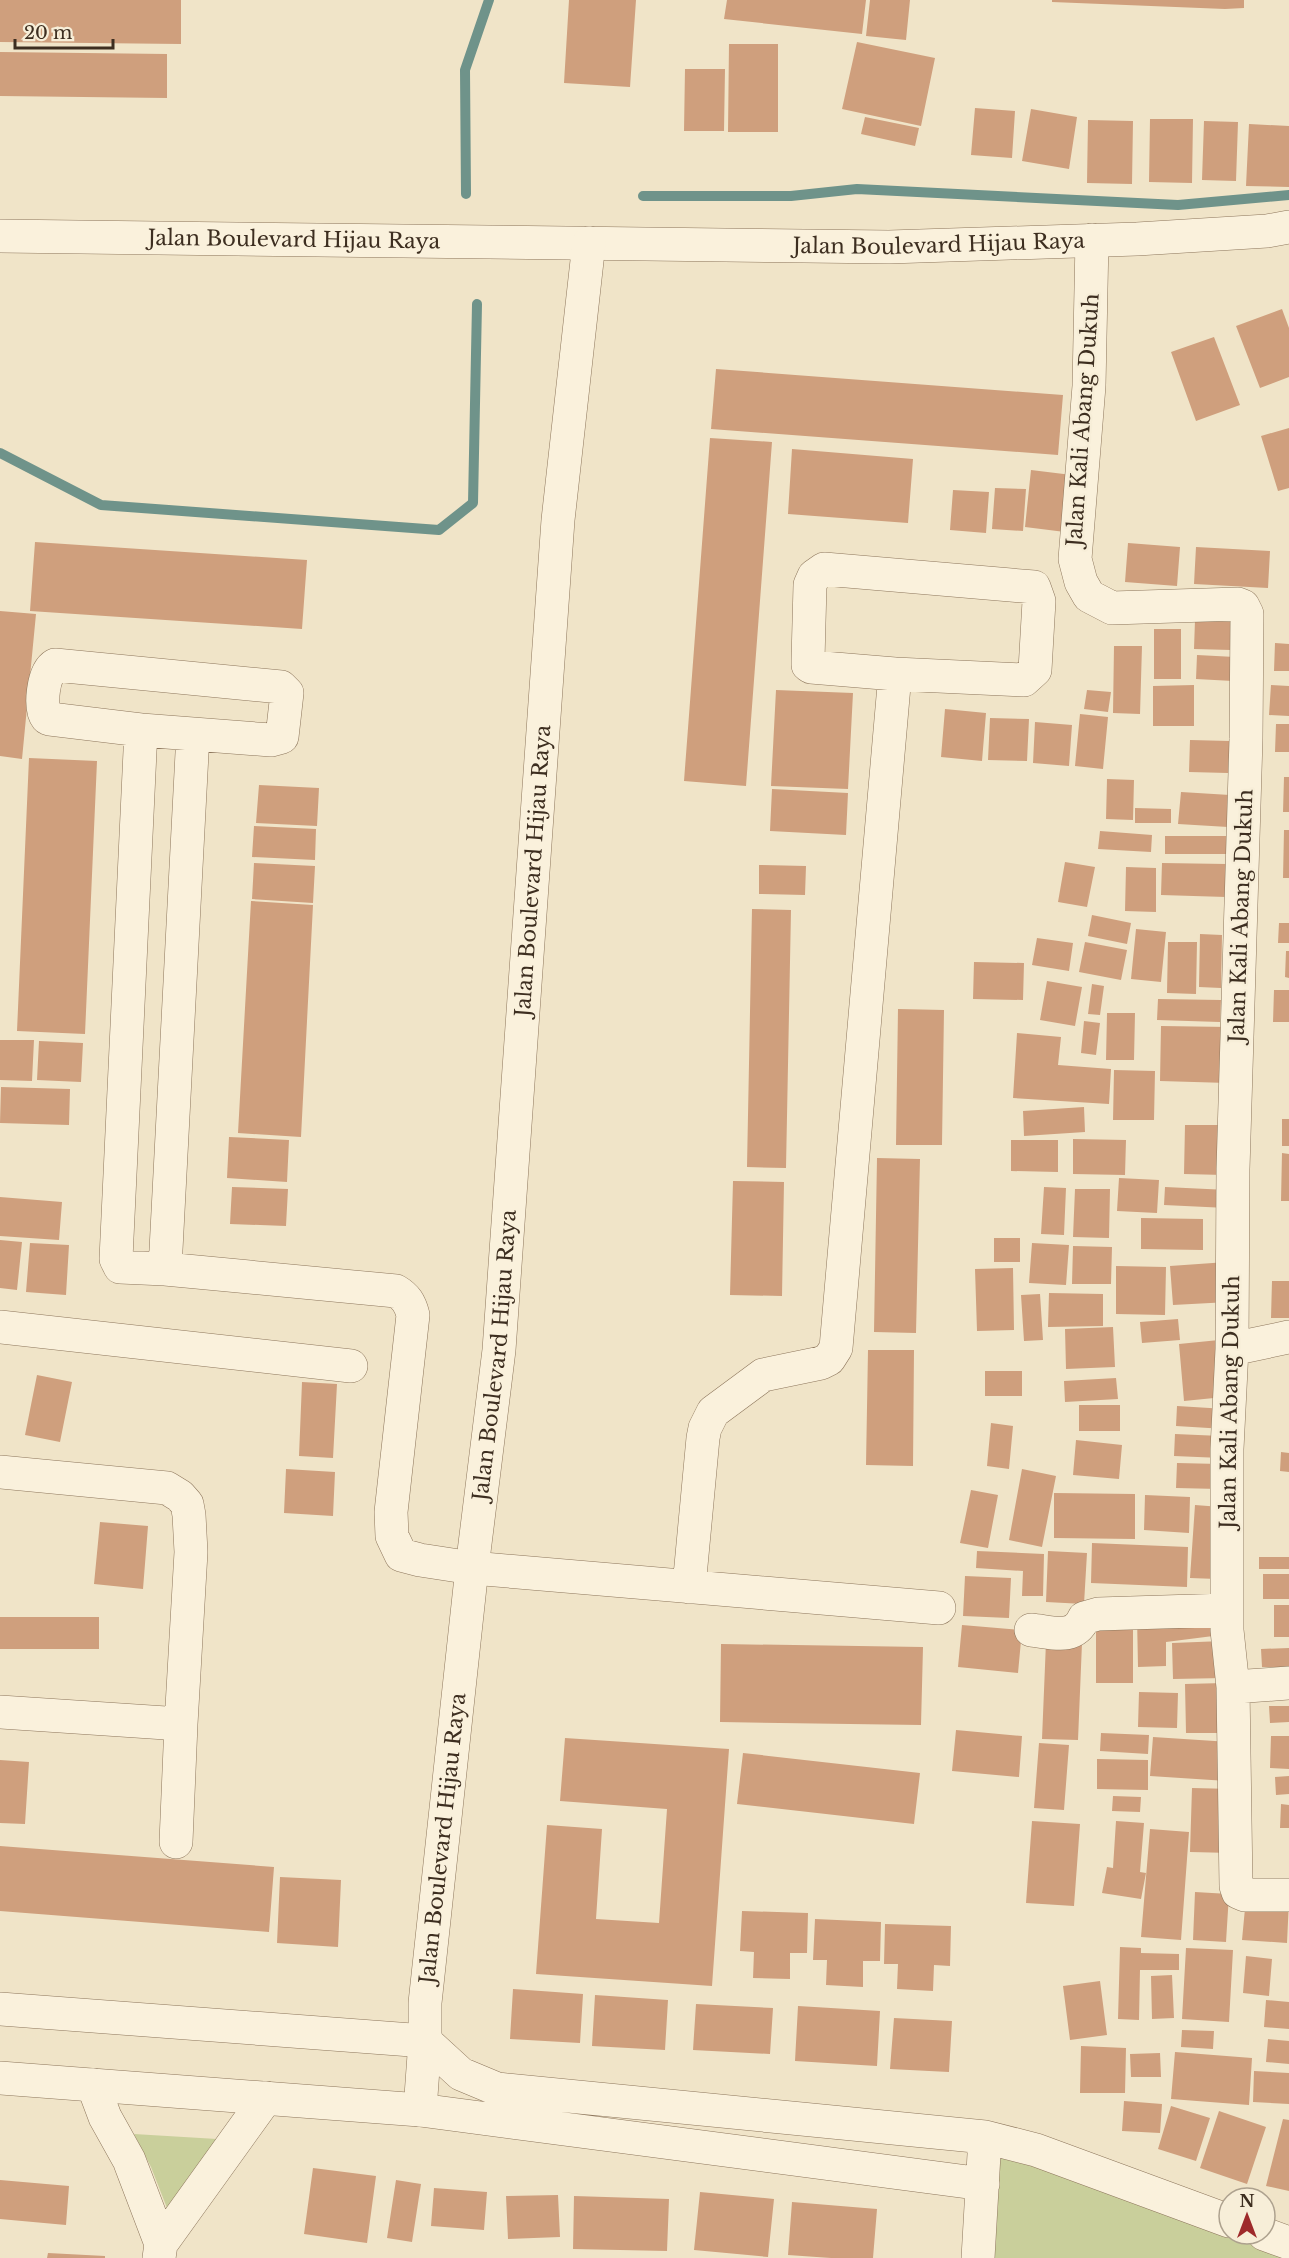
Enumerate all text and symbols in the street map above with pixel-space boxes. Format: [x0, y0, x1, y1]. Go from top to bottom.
scale bar [15, 12, 112, 50]
text: 20 m [24, 22, 72, 44]
street label: Jalan Boulevard Hijau Raya [145, 225, 441, 254]
street label: Jalan Boulevard Hijau Raya [790, 228, 1086, 260]
street label: Jalan Kali Abang Dukuh [1061, 292, 1105, 551]
street label: Jalan Boulevard Hijau Raya [510, 724, 556, 1021]
street label: Jalan Kali Abang Dukuh [1223, 789, 1258, 1046]
street label: Jalan Boulevard Hijau Raya [467, 1208, 522, 1505]
street label: Jalan Kali Abang Dukuh [1215, 1275, 1245, 1532]
street label: Jalan Boulevard Hijau Raya [414, 1691, 471, 1988]
north arrow [1217, 2186, 1277, 2246]
text: N [1239, 2191, 1255, 2211]

